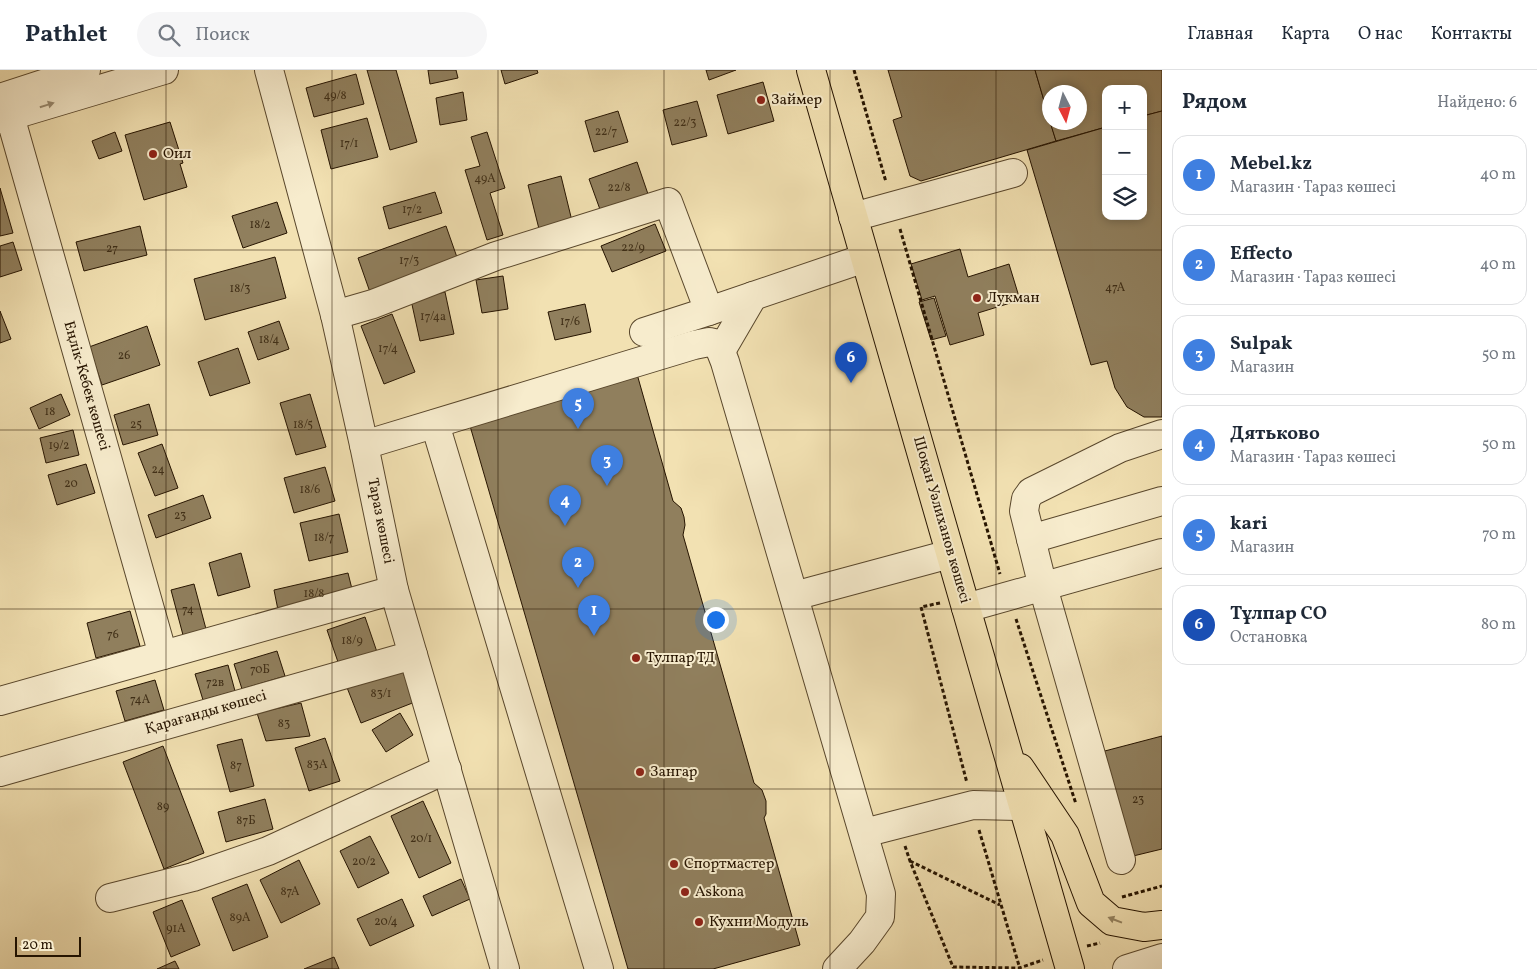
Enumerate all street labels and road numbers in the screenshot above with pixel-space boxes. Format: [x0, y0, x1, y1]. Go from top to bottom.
street label: Еңлік-Кебек көшесі [57, 319, 115, 453]
street label: Шоқан Уәлиханов көшесі [907, 434, 975, 606]
street label: Тараз көшесі [361, 476, 399, 566]
street label: Қарағанды көшесі [143, 686, 269, 740]

